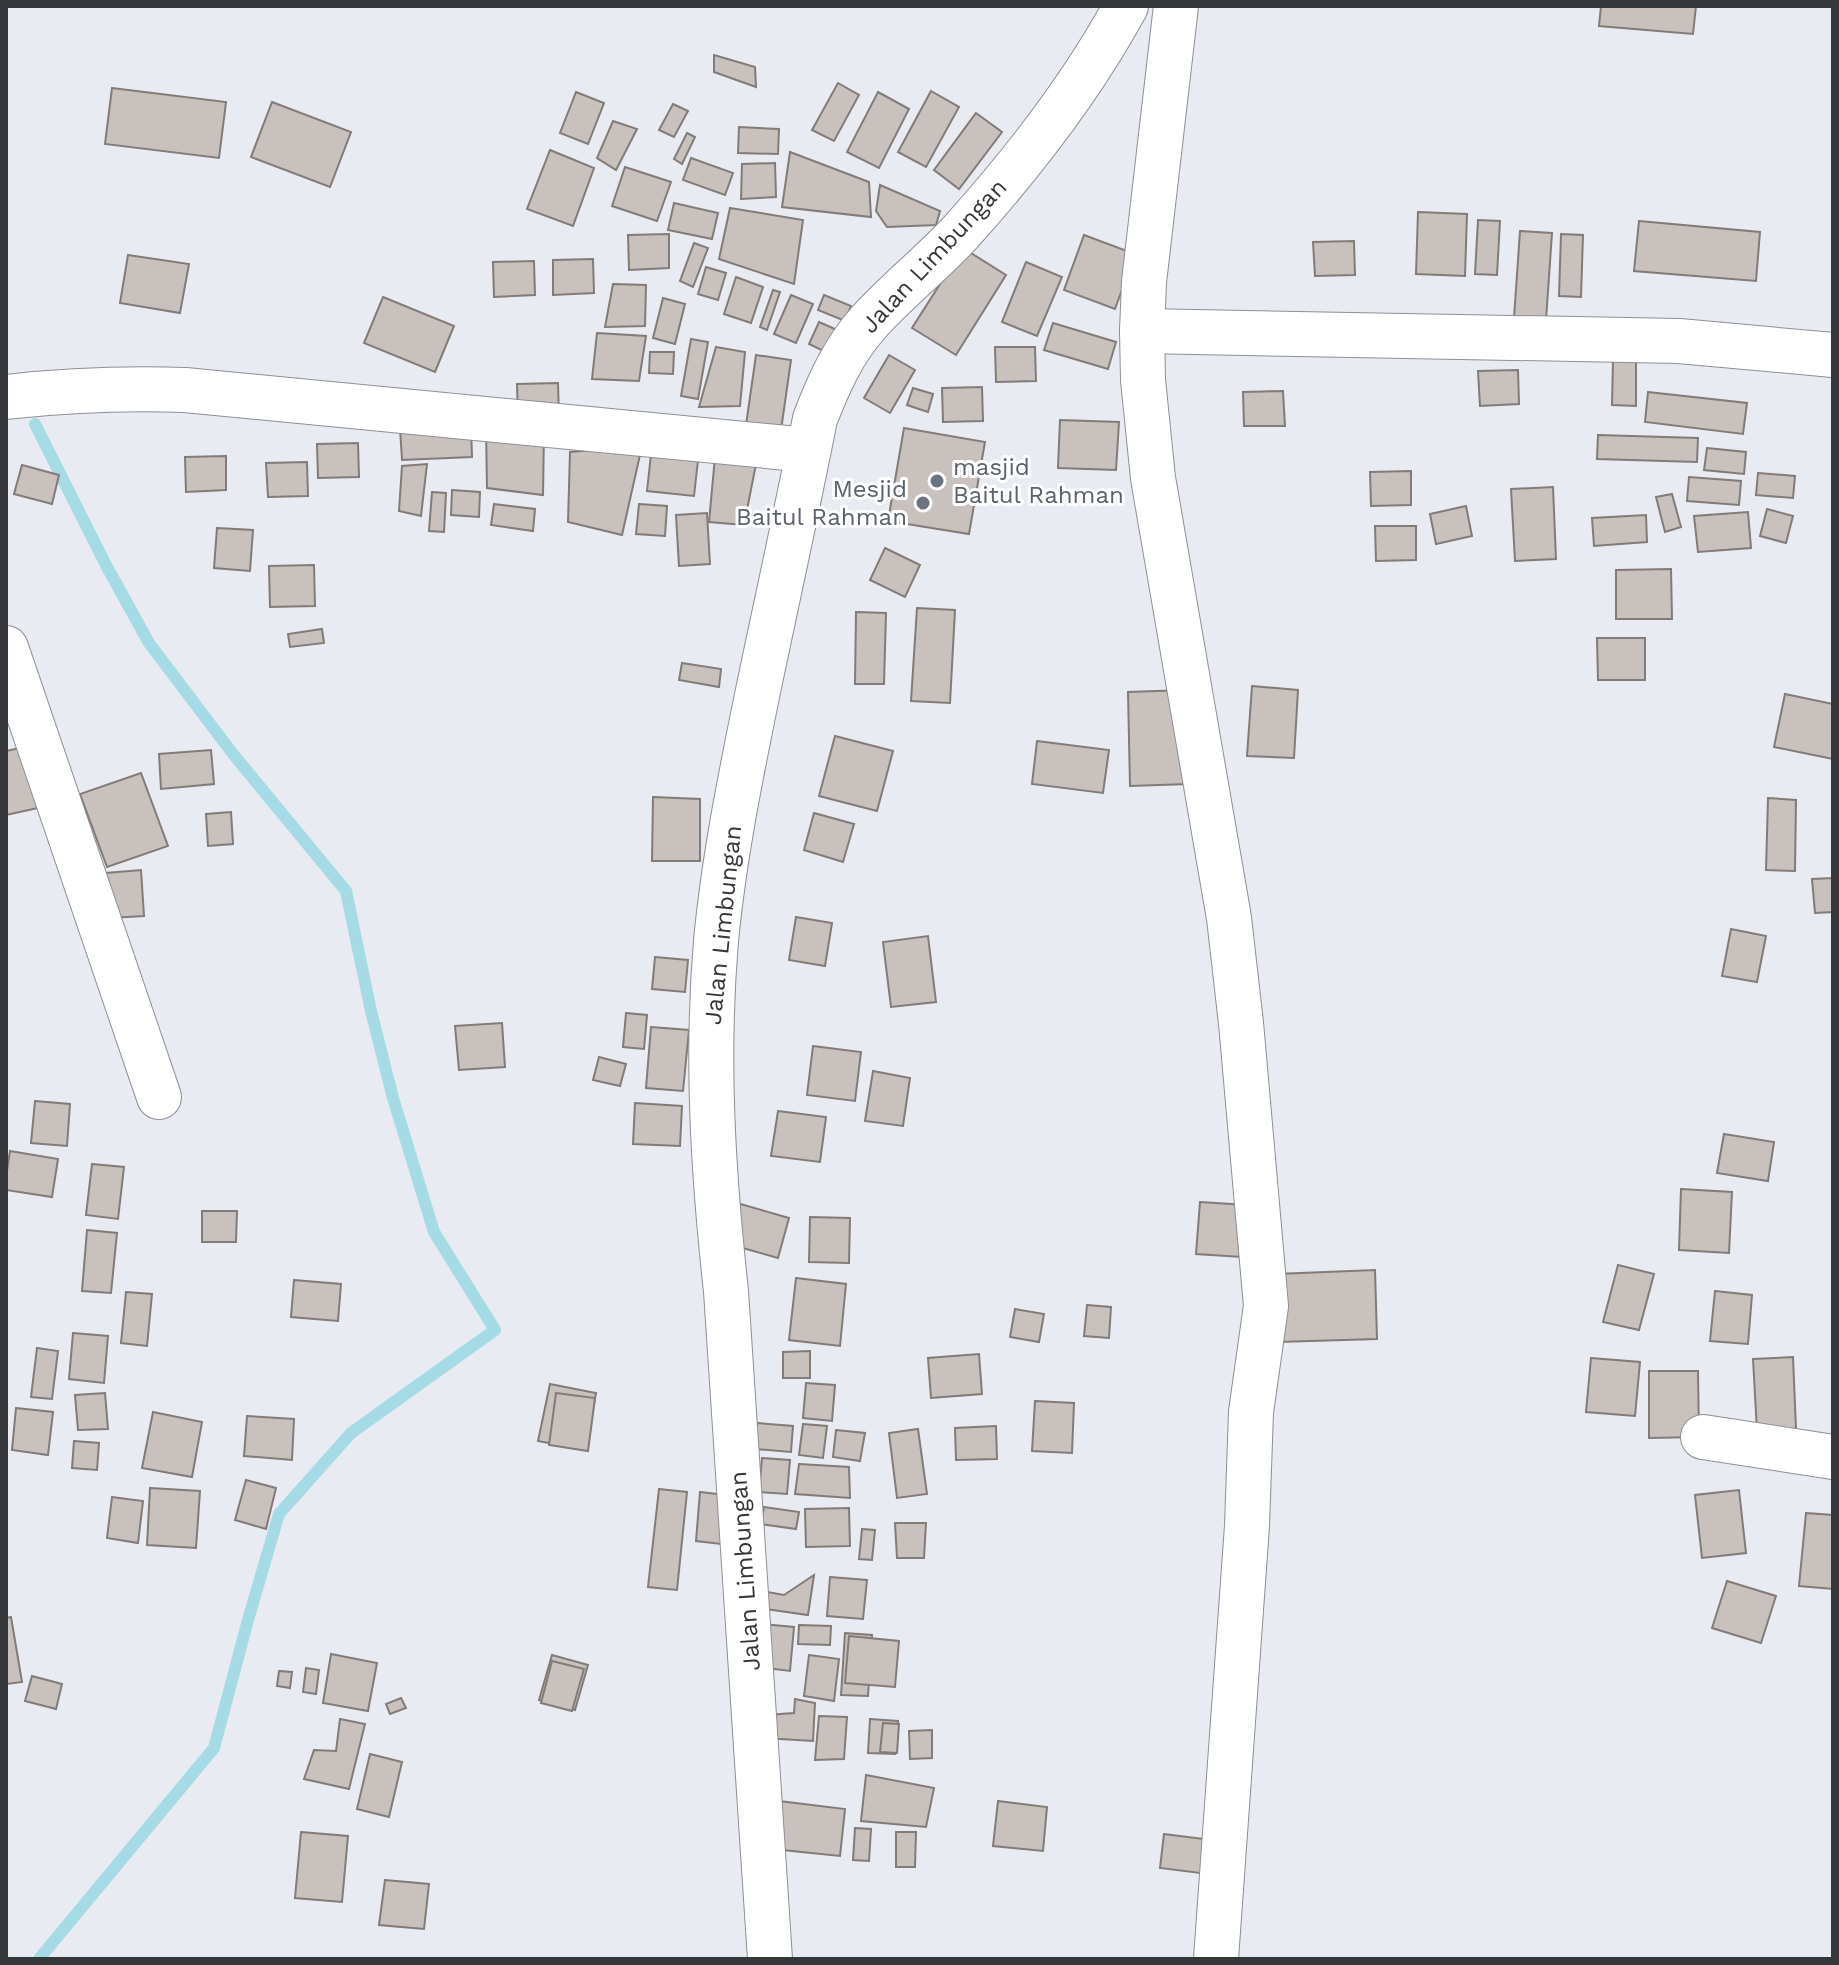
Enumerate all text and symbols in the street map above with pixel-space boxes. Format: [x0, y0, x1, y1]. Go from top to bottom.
street label: Jalan Limbungan [855, 173, 1013, 339]
place label: masjid Baitul Rahman [953, 453, 1124, 509]
marker: masjid Baitul Rahman [928, 472, 946, 490]
place label: Mesjid Baitul Rahman [736, 475, 907, 531]
marker: Mesjid Baitul Rahman [914, 494, 932, 512]
street label: Jalan Limbungan [699, 824, 747, 1026]
street label: Jalan Limbungan [724, 1470, 766, 1672]

